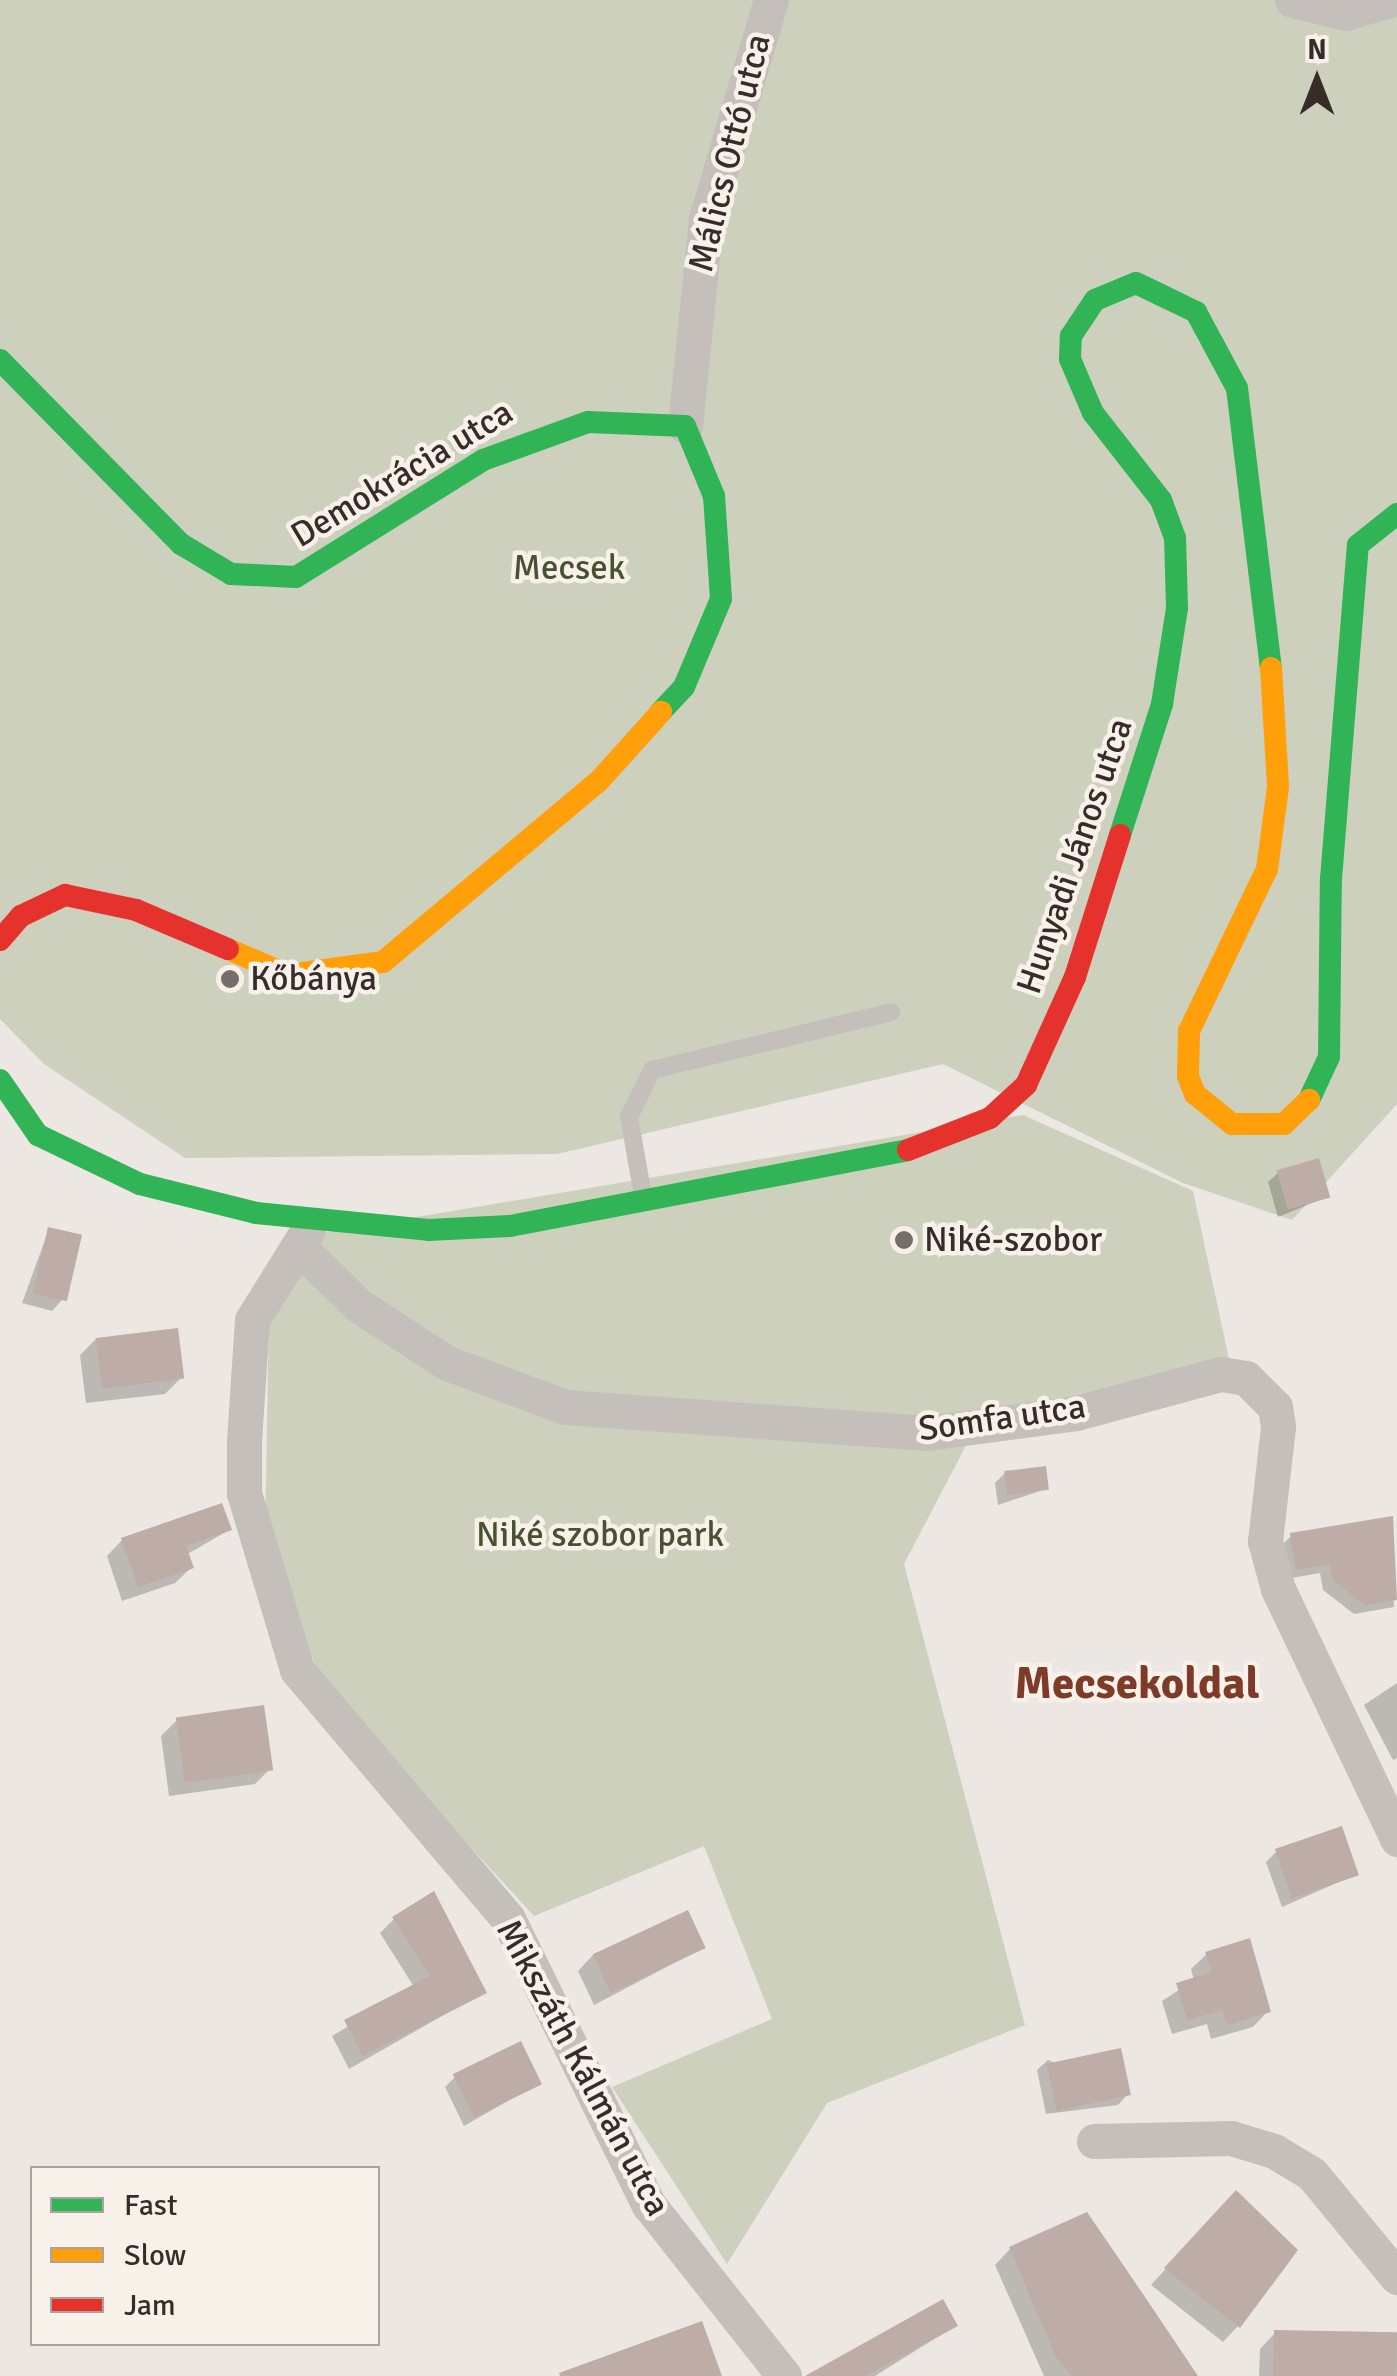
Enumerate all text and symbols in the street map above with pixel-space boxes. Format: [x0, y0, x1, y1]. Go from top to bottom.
street label: Málics Ottó utca [680, 30, 780, 276]
north arrow [1267, 30, 1367, 130]
text: N [1307, 33, 1327, 67]
street label: Demokrácia utca [284, 391, 520, 557]
park label: Mecsek [513, 547, 625, 589]
street label: Hunyadi János utca [1008, 713, 1142, 999]
place label: Kőbánya [250, 958, 377, 1000]
marker: Kőbánya [219, 968, 241, 990]
place label: Niké-szobor [924, 1219, 1102, 1261]
marker: Niké-szobor [893, 1229, 915, 1251]
street label: Somfa utca [916, 1386, 1088, 1450]
park label: Niké szobor park [476, 1514, 724, 1556]
district label: Mecsekoldal [1015, 1657, 1259, 1711]
street label: Mikszáth Kálmán utca [487, 1913, 679, 2223]
legend [30, 2166, 380, 2346]
text: Fast [124, 2187, 177, 2224]
text: Slow [124, 2237, 186, 2274]
text: Jam [124, 2287, 176, 2324]

